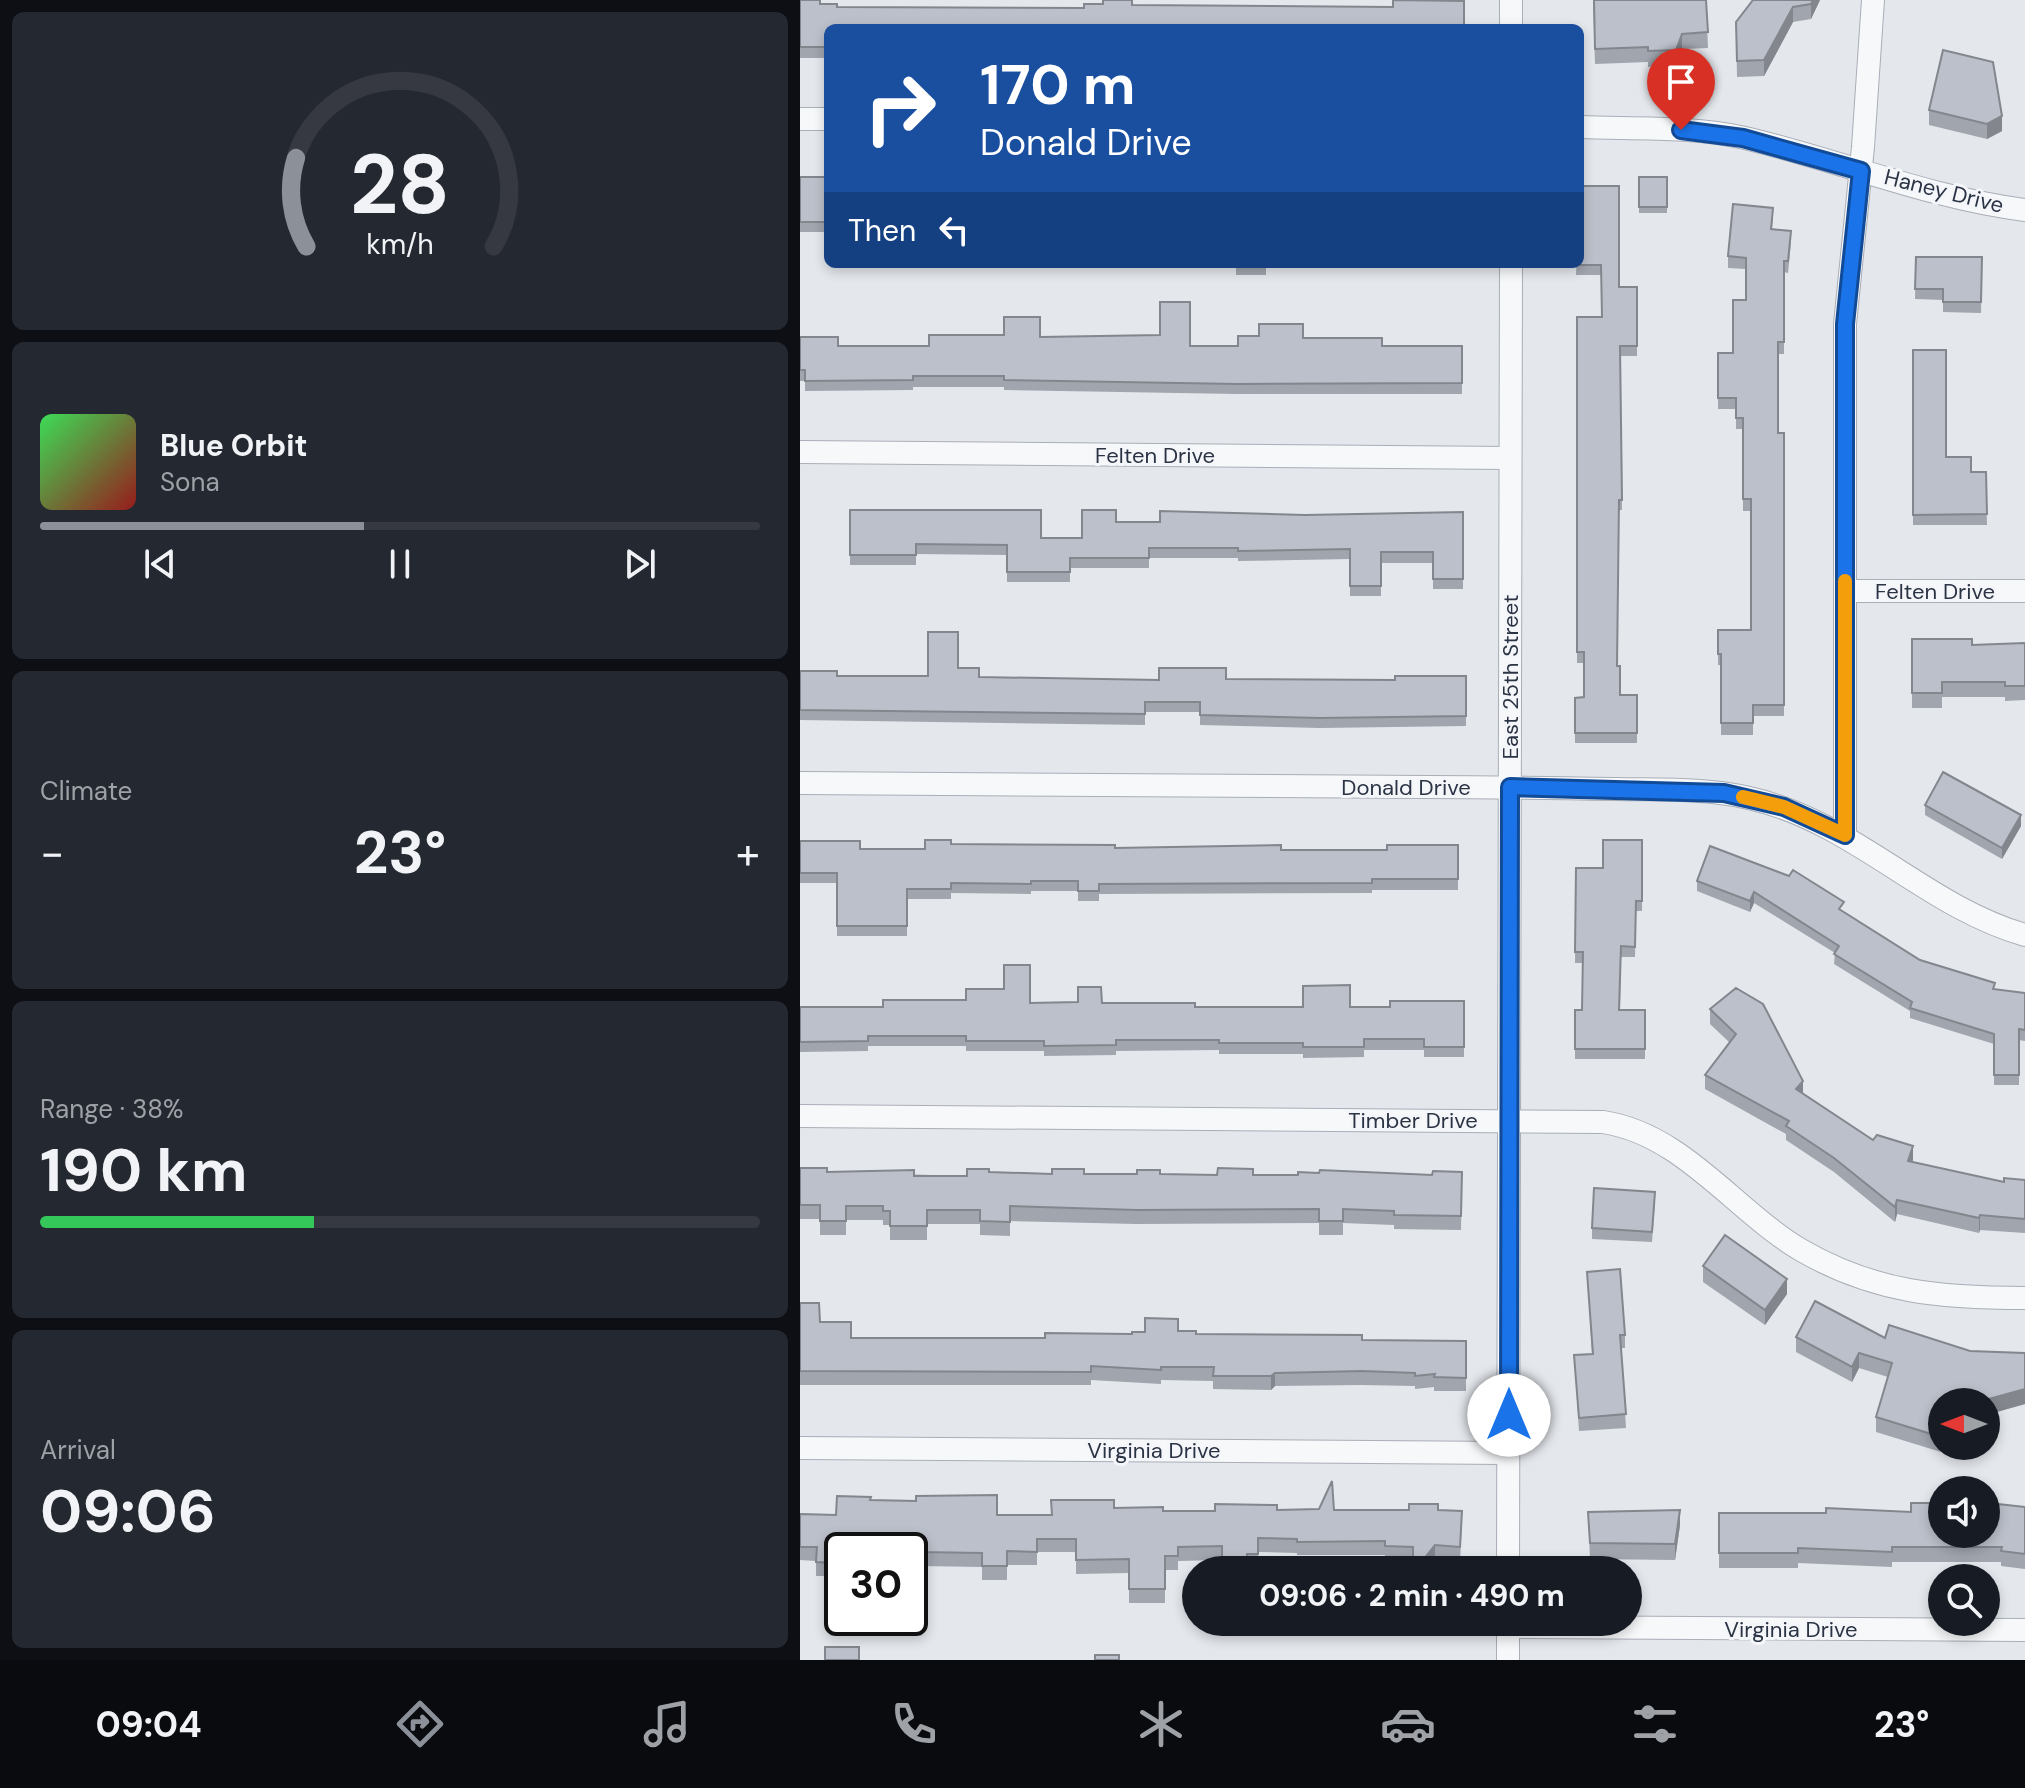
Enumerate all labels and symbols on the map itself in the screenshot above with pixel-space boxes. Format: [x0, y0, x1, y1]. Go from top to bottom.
pin [1647, 48, 1715, 130]
street label: Haney Drive [1881, 162, 2007, 220]
street label: Felten Drive [1095, 441, 1215, 470]
street label: Felten Drive [1875, 577, 1995, 606]
street label: East 25th Street [1496, 594, 1525, 760]
street label: Donald Drive [1341, 773, 1471, 802]
street label: Timber Drive [1348, 1106, 1478, 1135]
position arrow [1467, 1373, 1551, 1457]
north arrow [1928, 1388, 2000, 1460]
street label: Virginia Drive [1087, 1436, 1221, 1465]
speed limit sign: 30 [824, 1532, 928, 1636]
street label: Virginia Drive [1724, 1615, 1858, 1644]

